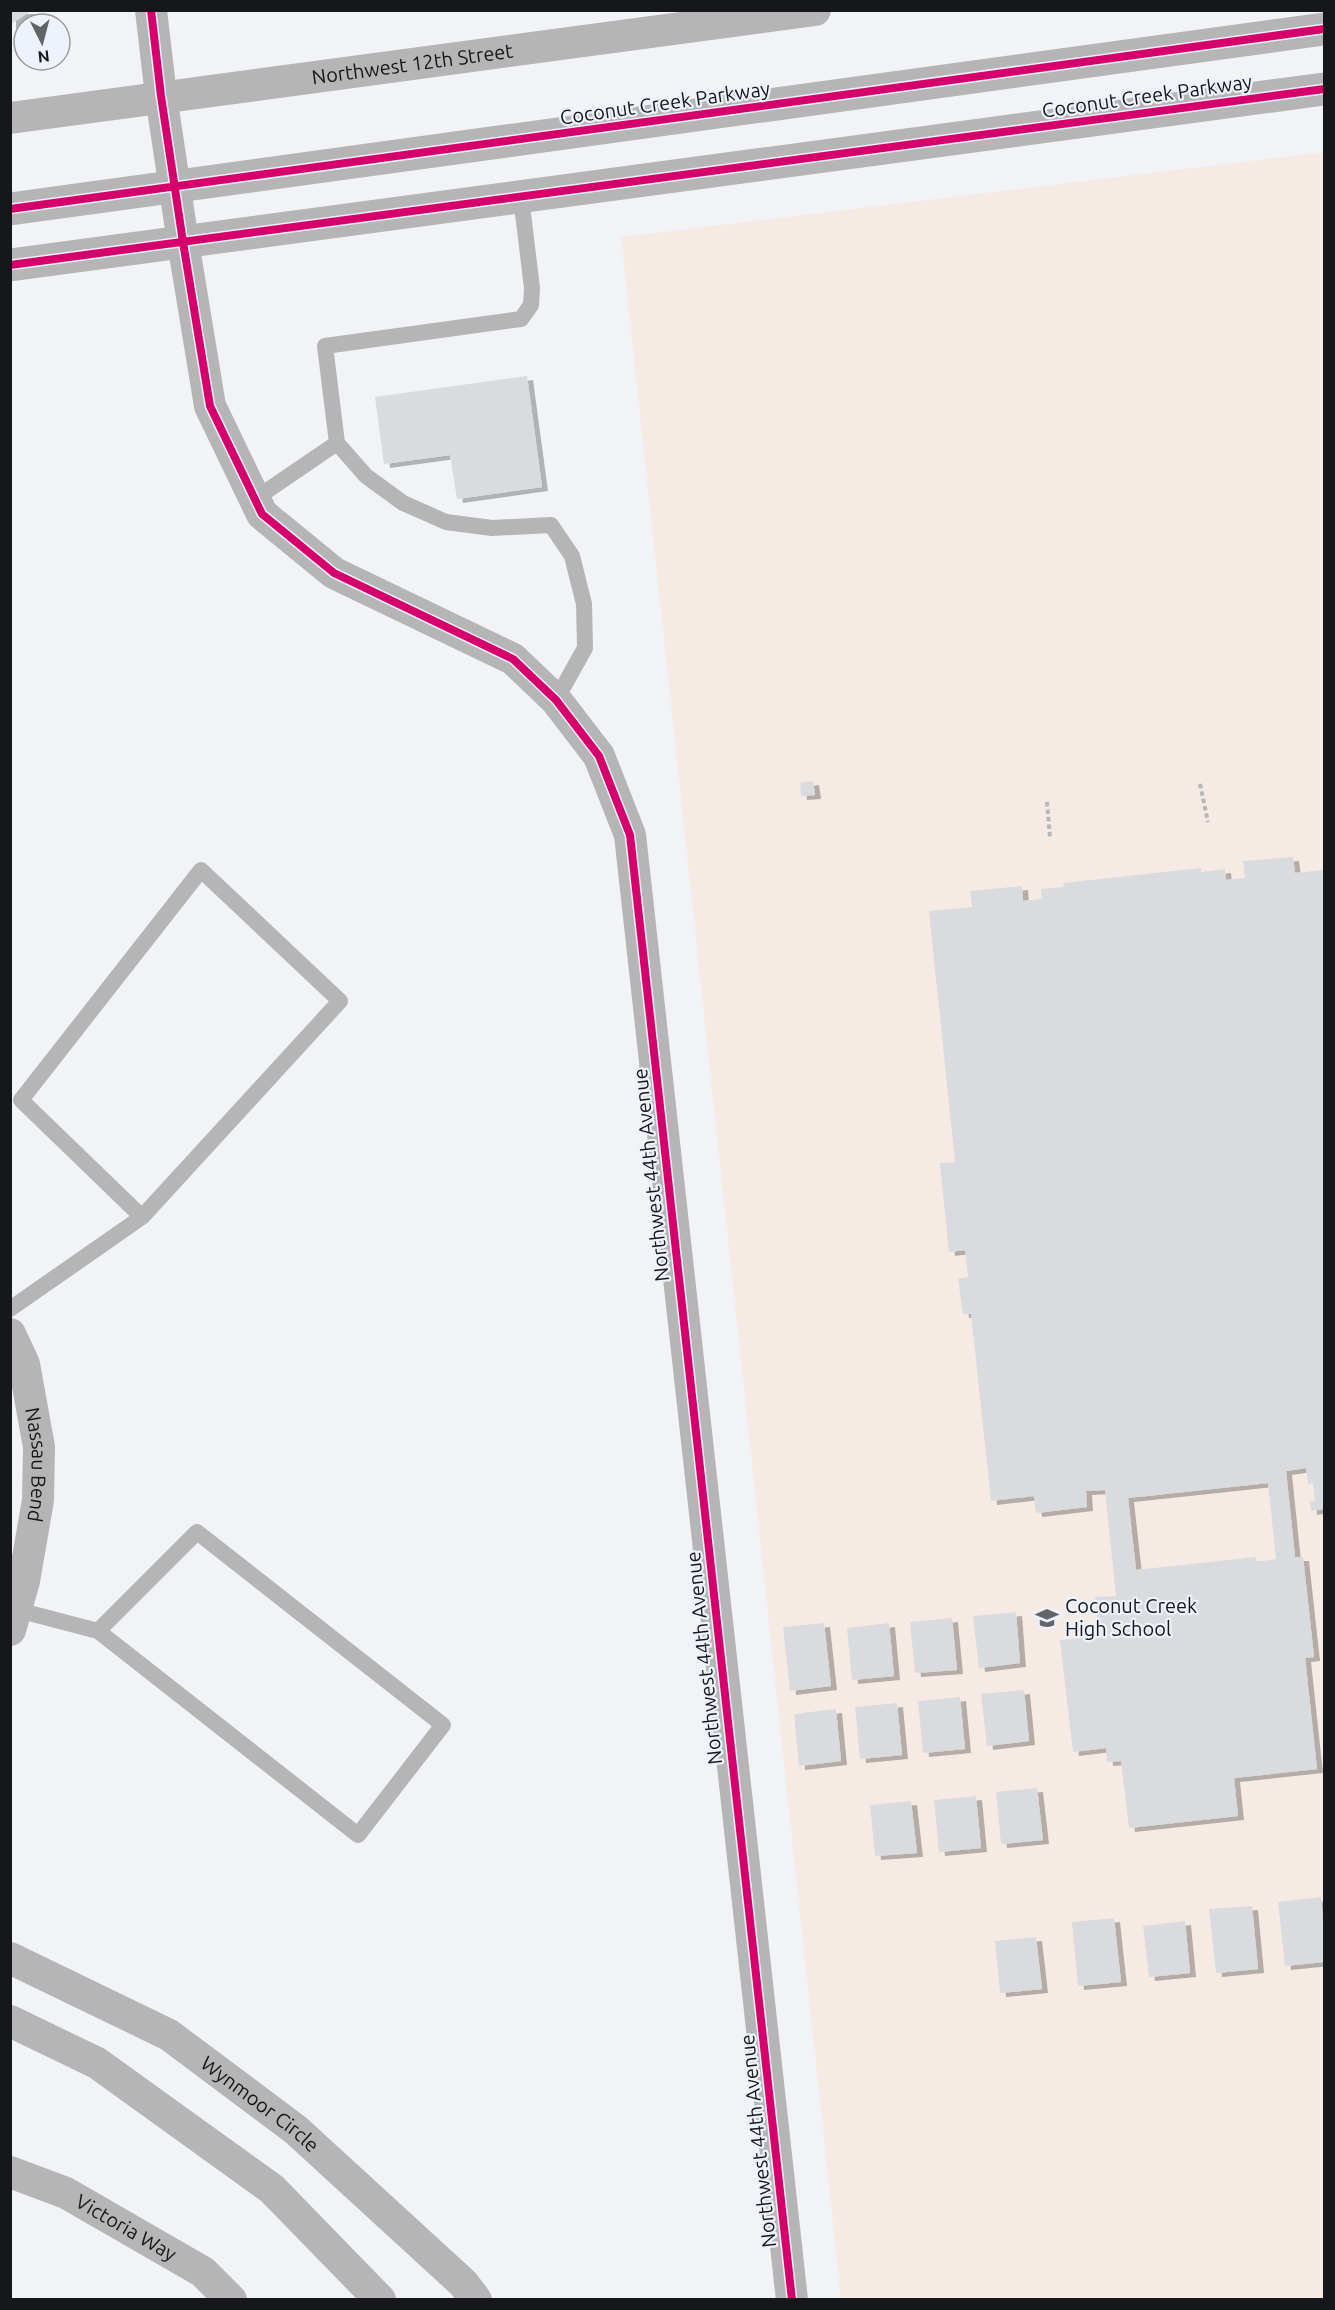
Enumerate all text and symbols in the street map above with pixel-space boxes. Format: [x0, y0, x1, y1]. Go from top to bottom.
north arrow [12, 12, 72, 72]
street label: Northwest 12th Street [310, 39, 515, 88]
text: N [37, 47, 50, 66]
street label: Coconut Creek Parkway [1040, 69, 1254, 122]
street label: Coconut Creek Parkway [558, 76, 772, 129]
street label: Northwest 44th Avenue [628, 1067, 673, 1283]
street label: Nassau Bend [21, 1405, 51, 1524]
street label: Northwest 44th Avenue [681, 1550, 726, 1766]
place label: Coconut Creek High School [1065, 1594, 1197, 1640]
school or university icon: Coconut Creek High School [1034, 1605, 1060, 1631]
street label: Northwest 44th Avenue [735, 2033, 780, 2249]
street label: Wynmoor Circle [197, 2051, 324, 2156]
street label: Victoria Way [72, 2189, 181, 2265]

